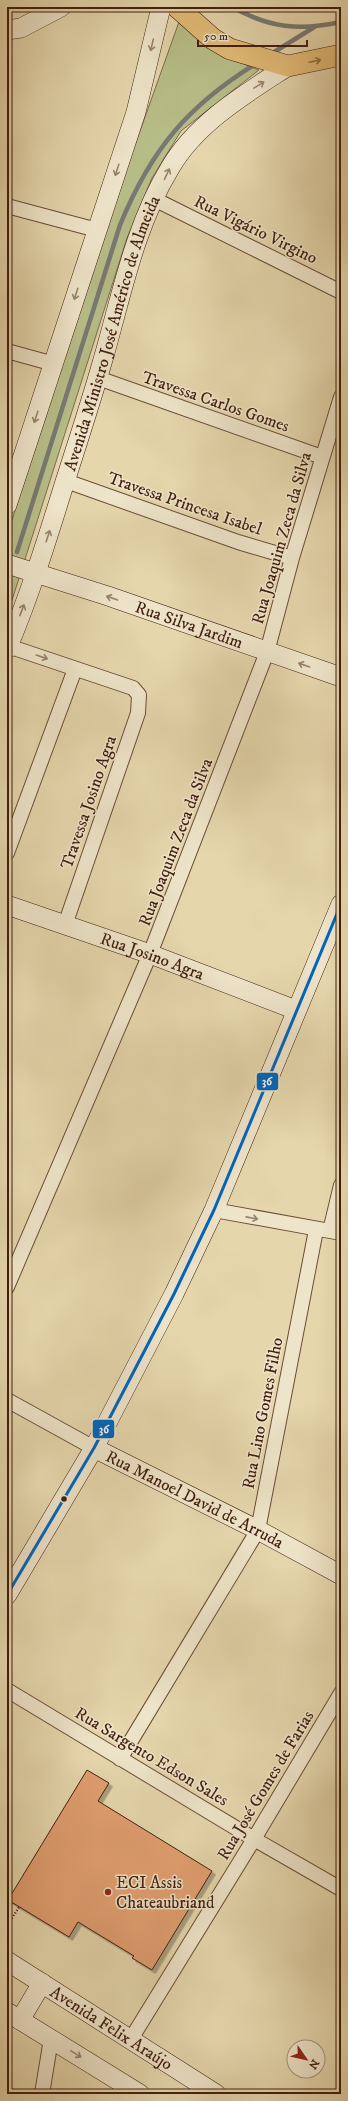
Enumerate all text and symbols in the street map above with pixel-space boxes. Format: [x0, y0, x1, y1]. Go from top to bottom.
scale bar [198, 22, 307, 48]
text: 50 m [204, 29, 228, 44]
one-way arrow [147, 38, 155, 51]
one-way arrow [308, 56, 321, 64]
one-way arrow [253, 80, 265, 88]
one-way arrow [113, 163, 120, 176]
one-way arrow [163, 168, 171, 180]
street label: Avenida Ministro José Américo de Almeida [59, 191, 166, 474]
street label: Rua Vigário Virgino [190, 191, 321, 269]
one-way arrow [72, 287, 80, 299]
street label: Travessa Carlos Gomes [139, 366, 293, 438]
one-way arrow [32, 411, 39, 424]
street label: Rua Joaquim Zeca da Silva [247, 449, 317, 627]
street label: Travessa Princesa Isabel [105, 467, 265, 541]
one-way arrow [45, 530, 52, 543]
one-way arrow [106, 593, 118, 601]
street label: Rua Silva Jardim [132, 596, 246, 654]
one-way arrow [19, 604, 27, 616]
one-way arrow [35, 654, 48, 661]
one-way arrow [299, 660, 311, 668]
street label: Travessa Josino Agra [56, 732, 122, 872]
street label: Rua Joaquim Zeca da Silva [134, 754, 218, 929]
street label: Rua Josino Agra [97, 928, 208, 986]
line badge: 36 [256, 1072, 279, 1091]
text: 36 [262, 1075, 273, 1089]
one-way arrow [246, 1214, 259, 1222]
street label: Rua Lino Gomes Filho [237, 1335, 288, 1491]
line badge: 36 [92, 1419, 115, 1439]
text: 36 [99, 1423, 110, 1437]
street label: Rua Manoel David de Arruda [102, 1446, 288, 1554]
unlabelled marker [59, 1494, 69, 1504]
street label: Rua Sargento Edson Sales [71, 1702, 233, 1812]
street label: Rua José Gomes de Farias [212, 1706, 319, 1864]
place label: ECI Assis Chateaubriand [116, 1872, 215, 1914]
marker: ECI Assis Chateaubriand [103, 1887, 113, 1897]
street label: Avenida Felix Araújo [46, 1981, 177, 2076]
north arrow [286, 2039, 326, 2079]
one-way arrow [70, 2051, 82, 2059]
text: N [305, 2056, 322, 2072]

